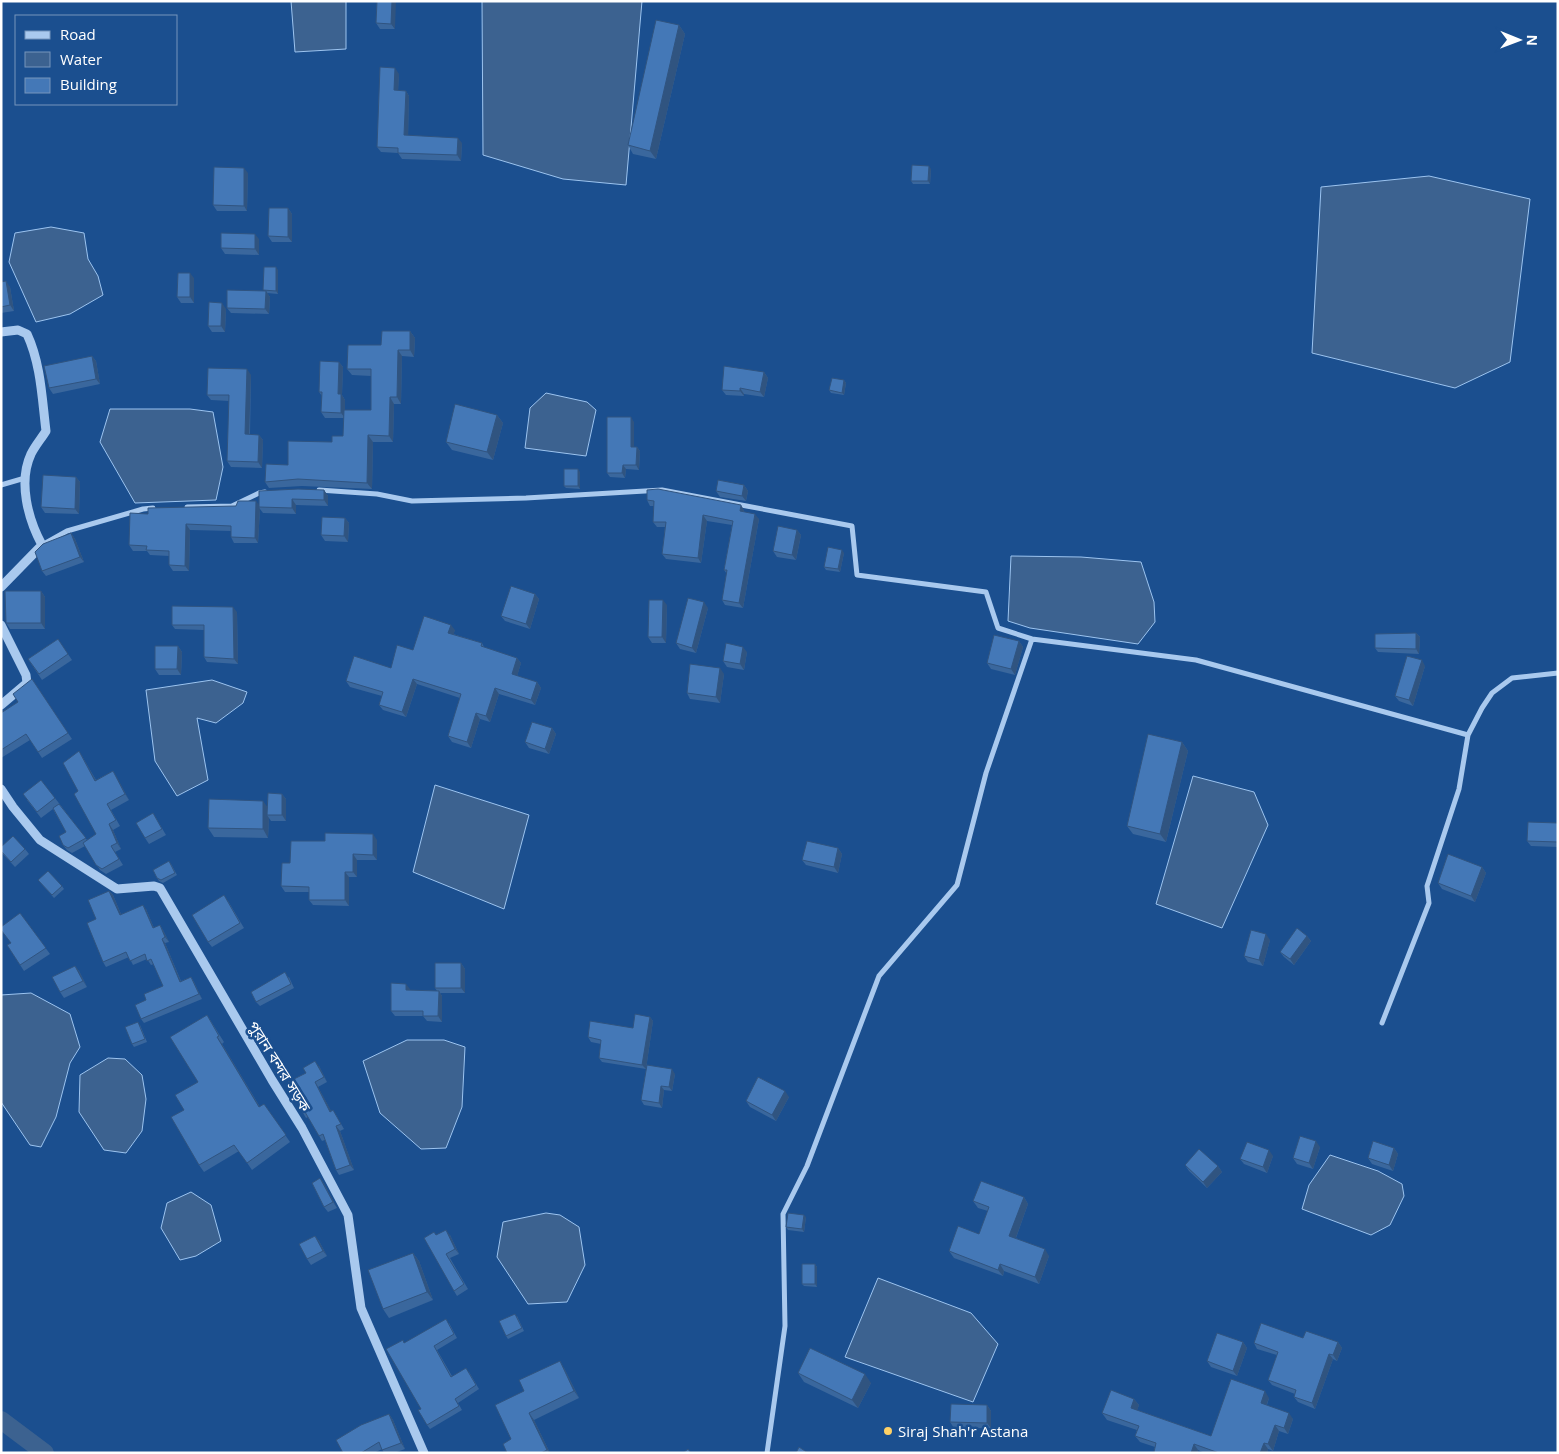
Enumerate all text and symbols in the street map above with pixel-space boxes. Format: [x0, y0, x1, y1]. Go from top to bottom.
legend [15, 15, 178, 105]
north arrow [1494, 15, 1544, 65]
text: Road [60, 24, 96, 44]
text: N [1523, 34, 1542, 46]
text: Water [60, 49, 102, 69]
text: Building [60, 74, 117, 94]
street label: পুরান বন্দর সড়ক [244, 1017, 316, 1116]
place label: Siraj Shah'r Astana [898, 1421, 1028, 1441]
marker: Siraj Shah'r Astana [882, 1425, 894, 1437]

